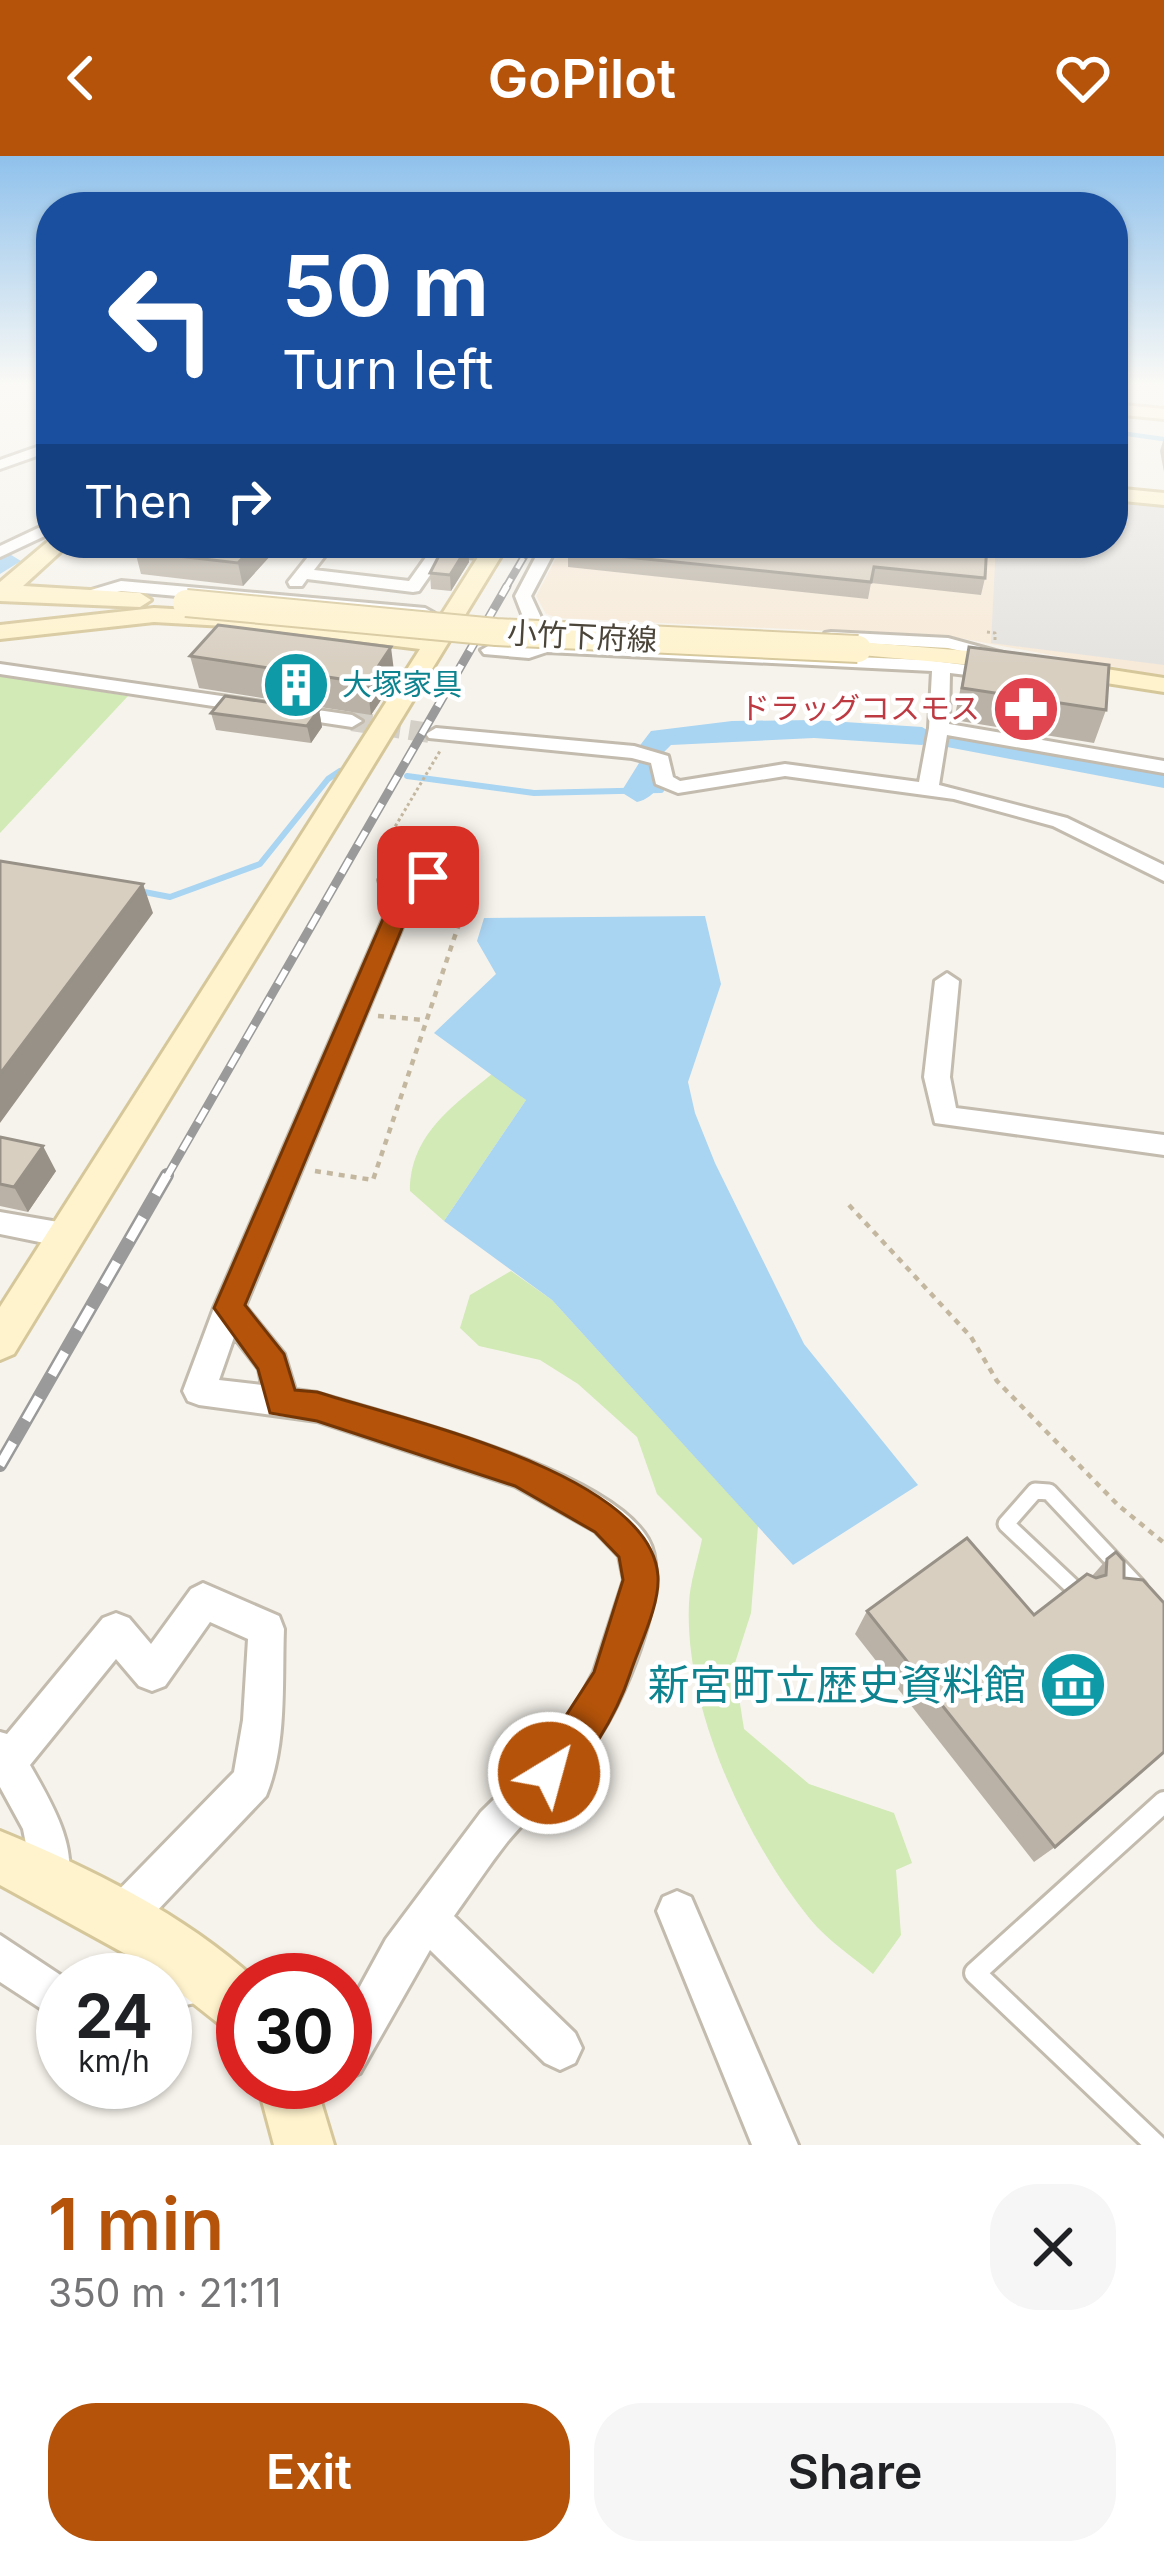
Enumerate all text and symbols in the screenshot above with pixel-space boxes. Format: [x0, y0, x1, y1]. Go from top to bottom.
icon: back [48, 45, 114, 111]
icon: heart [1050, 45, 1116, 111]
text: GoPilot [488, 46, 676, 111]
text: 50 m [282, 235, 489, 336]
icon: left [84, 240, 240, 396]
text: Turn left [282, 337, 493, 402]
icon: right [216, 468, 282, 534]
text: Then [84, 474, 192, 529]
street label: 小竹下府線 [506, 614, 658, 658]
building icon: 大塚家具 [261, 650, 331, 720]
place label: 大塚家具 [342, 666, 462, 702]
pharmacy icon: ドラッグコスモス [991, 674, 1061, 744]
place label: ドラッグコスモス [740, 690, 980, 726]
pin [377, 826, 479, 928]
icon: arrive [395, 844, 461, 910]
museum icon: 新宮町立歴史資料館 [1038, 1650, 1108, 1720]
place label: 新宮町立歴史資料館 [648, 1659, 1026, 1710]
position arrow [486, 1710, 612, 1836]
speed limit sign: 30 [216, 1953, 372, 2109]
text: 24 [75, 1980, 153, 2052]
text: km/h [78, 2043, 150, 2079]
text: 1 min [48, 2180, 224, 2267]
button: close [990, 2184, 1116, 2310]
text: 350 m · 21:11 [48, 2269, 281, 2316]
button: Exit [48, 2403, 570, 2541]
button: Share [594, 2403, 1116, 2541]

